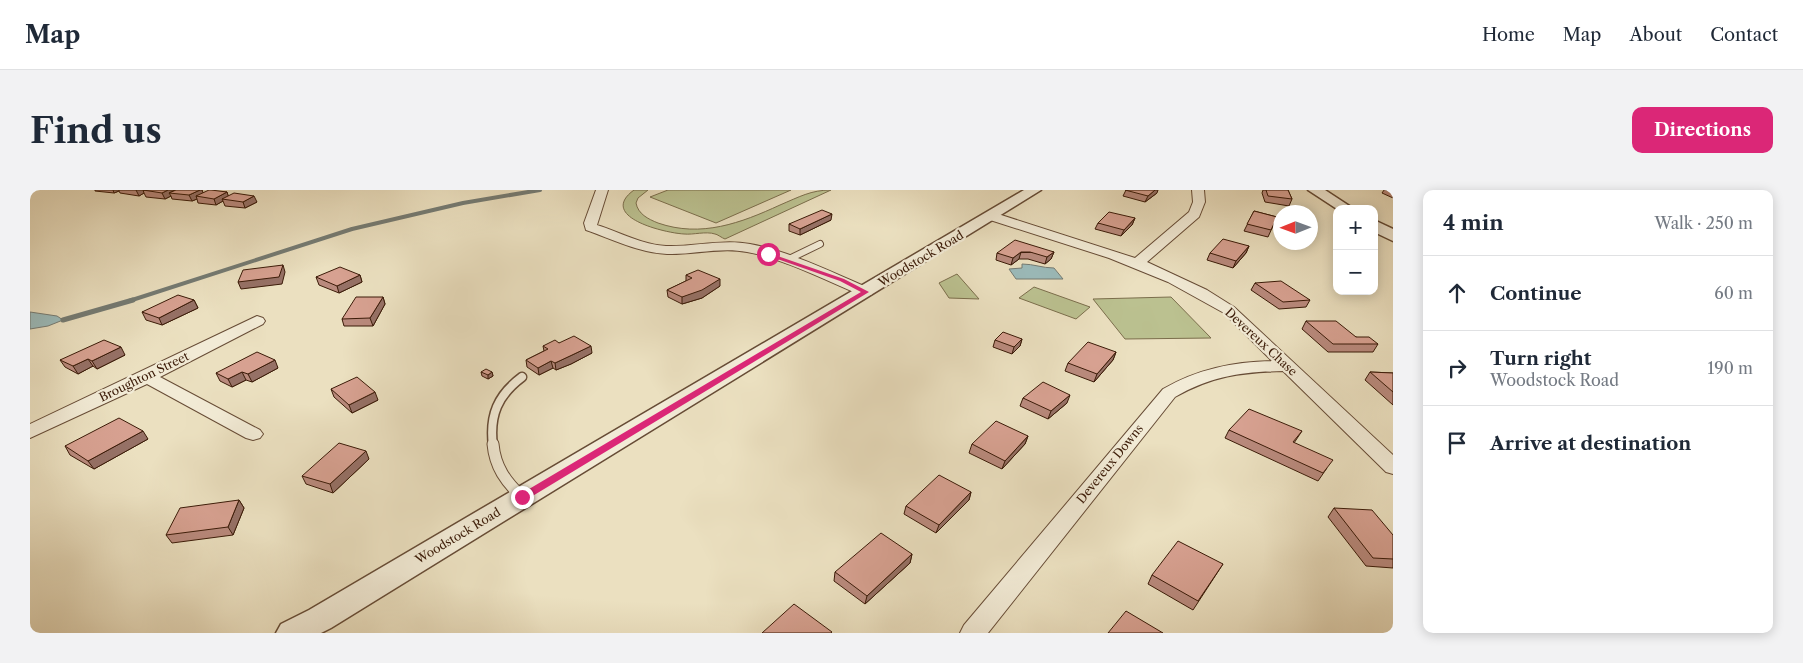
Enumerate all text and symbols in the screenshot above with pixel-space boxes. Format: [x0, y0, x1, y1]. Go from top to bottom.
text: Map [25, 20, 80, 49]
text: Home [1482, 24, 1535, 46]
text: Map [1563, 24, 1601, 46]
text: About [1629, 24, 1682, 46]
text: Contact [1710, 24, 1778, 46]
button: Directions [1632, 107, 1773, 153]
text: Find us [30, 109, 162, 152]
north arrow [1273, 205, 1318, 250]
map controls [1333, 205, 1378, 295]
button: + [1333, 205, 1378, 250]
text: 4 min [1443, 210, 1504, 235]
text: Walk · 250 m [1655, 213, 1753, 233]
street label: Woodstock Road [875, 227, 967, 290]
route start [757, 243, 780, 266]
button: − [1333, 250, 1378, 295]
icon: ahead [1443, 279, 1471, 307]
text: Continue [1490, 282, 1582, 305]
text: 60 m [1714, 283, 1753, 303]
street label: Devereux Chase [1222, 304, 1301, 379]
text: Turn right [1490, 347, 1591, 370]
street label: Broughton Street [96, 348, 192, 405]
icon: right [1443, 354, 1471, 382]
text: 190 m [1708, 358, 1753, 378]
text: Woodstock Road [1490, 370, 1619, 390]
street label: Devereux Downs [1073, 421, 1146, 506]
icon: arrive [1443, 429, 1471, 457]
text: Arrive at destination [1490, 432, 1691, 455]
route end [511, 486, 534, 509]
street label: Woodstock Road [412, 504, 504, 567]

